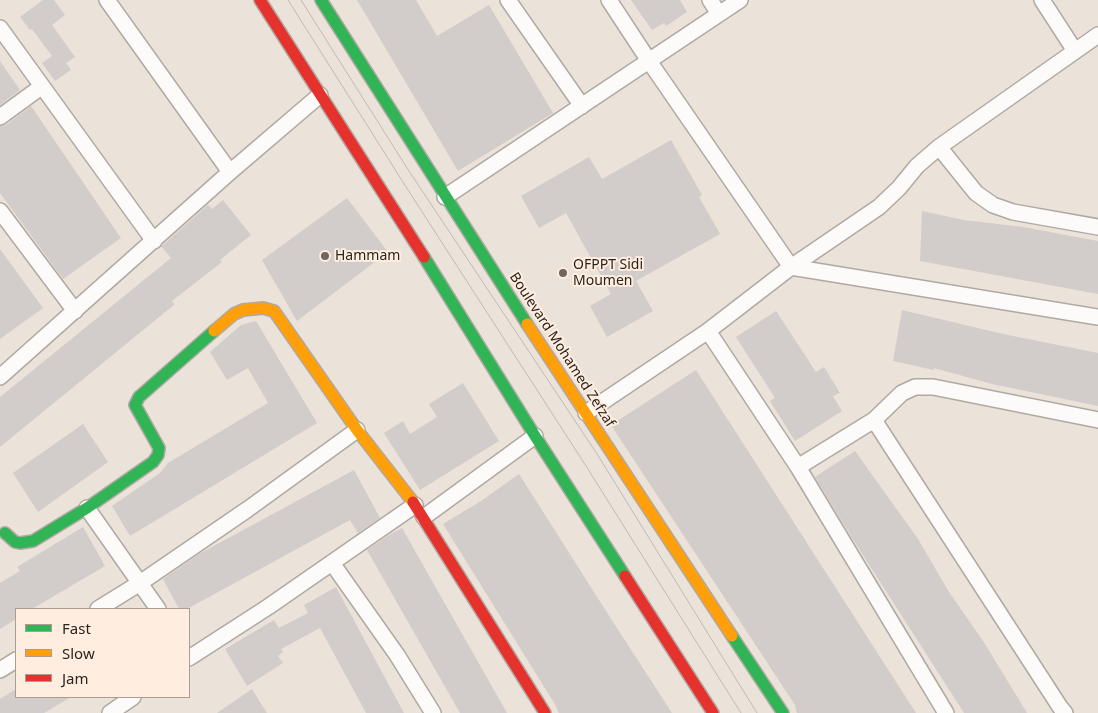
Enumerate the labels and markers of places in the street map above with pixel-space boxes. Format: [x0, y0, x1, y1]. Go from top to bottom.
place label: Hammam [335, 248, 400, 264]
marker: Hammam [319, 250, 331, 262]
place label: OFPPT Sidi Moumen [573, 257, 643, 290]
marker: OFPPT Sidi Moumen [557, 267, 569, 279]

